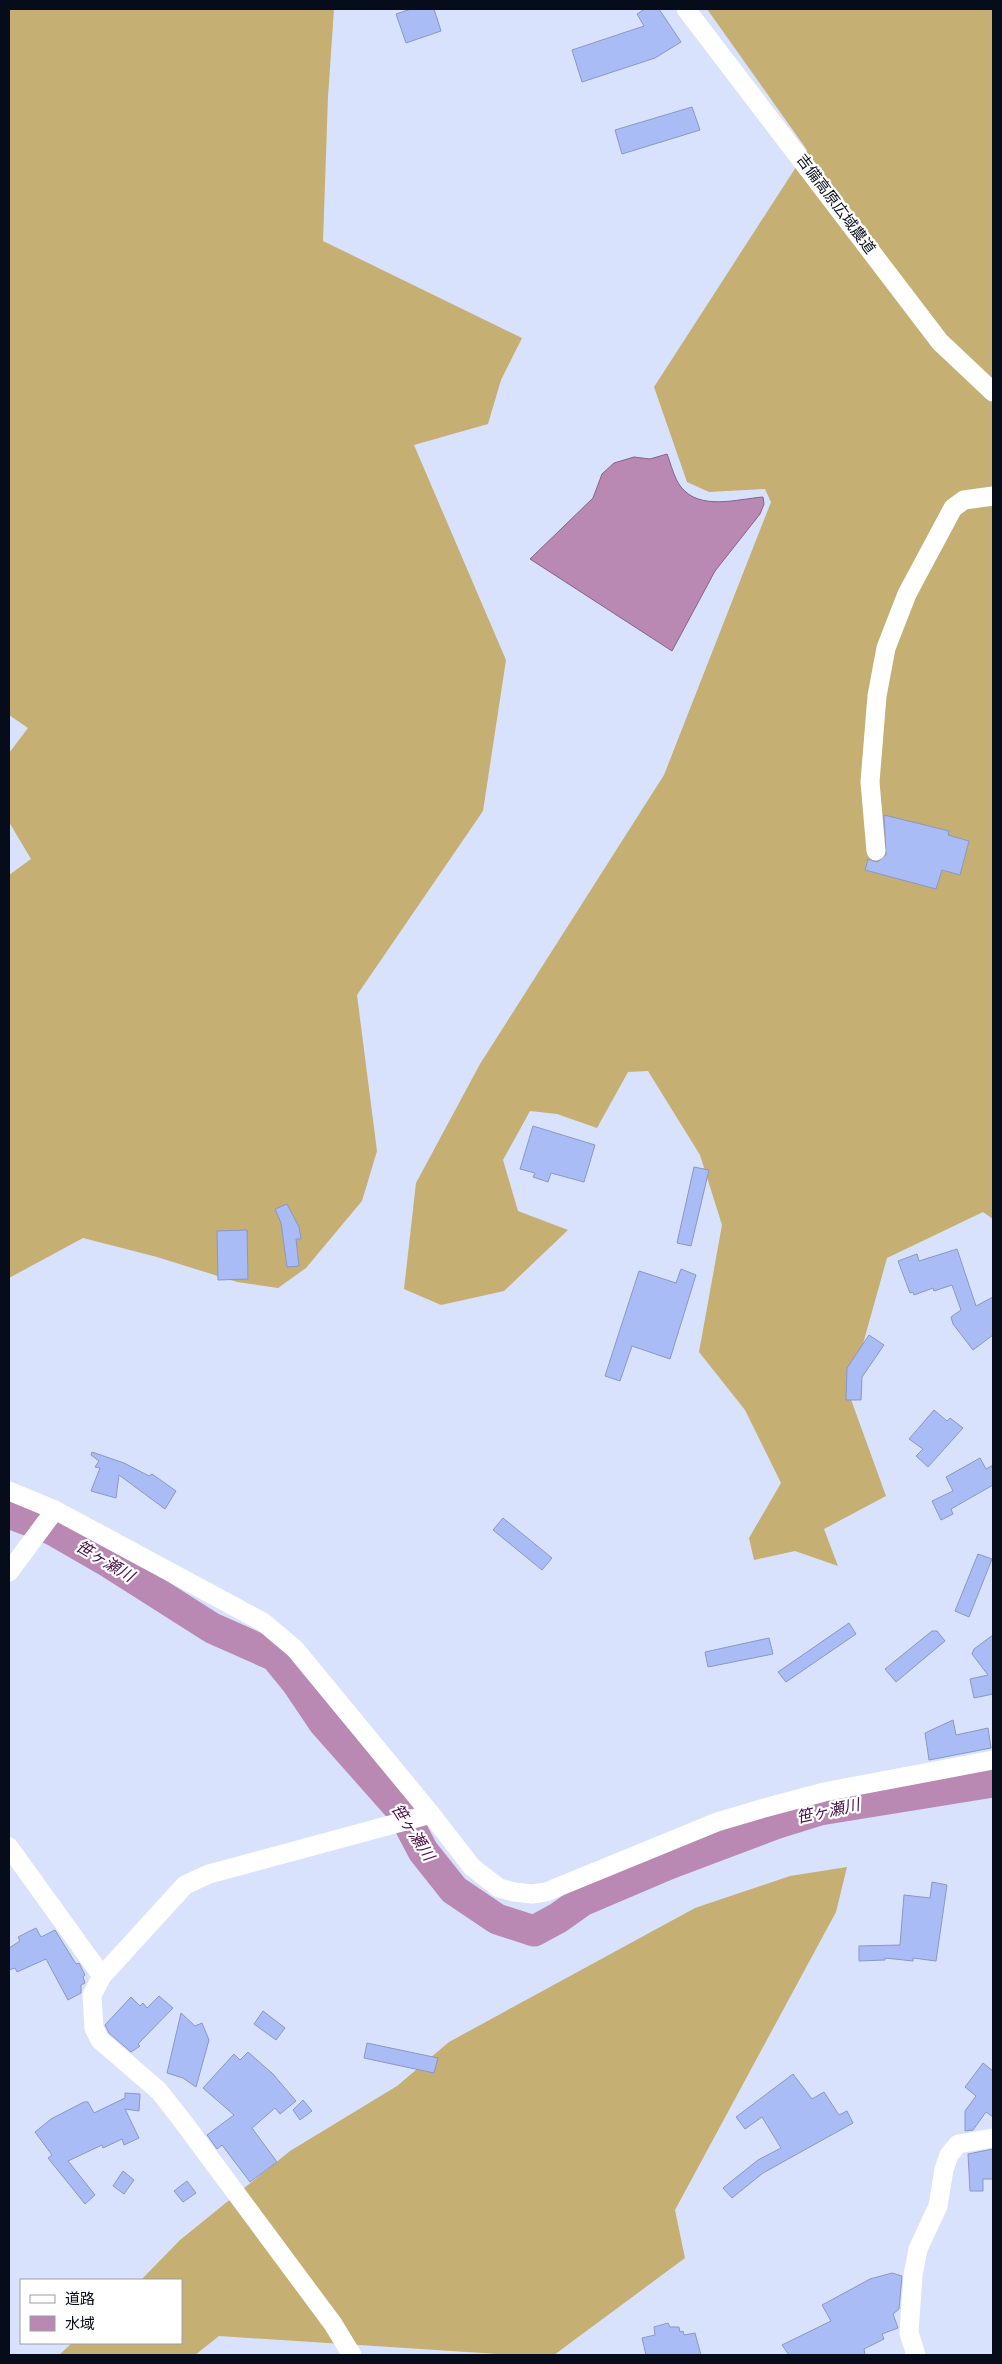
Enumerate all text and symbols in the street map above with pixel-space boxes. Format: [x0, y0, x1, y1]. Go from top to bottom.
street label: 吉備高原広域農道 [793, 151, 879, 257]
water label: 笹ヶ瀬川 [73, 1536, 139, 1587]
water label: 笹ヶ瀬川 [795, 1795, 863, 1827]
water label: 笹ヶ瀬川 [388, 1800, 439, 1866]
legend [20, 2279, 182, 2344]
text: 道路 [65, 2290, 95, 2308]
text: 水域 [65, 2315, 95, 2333]

